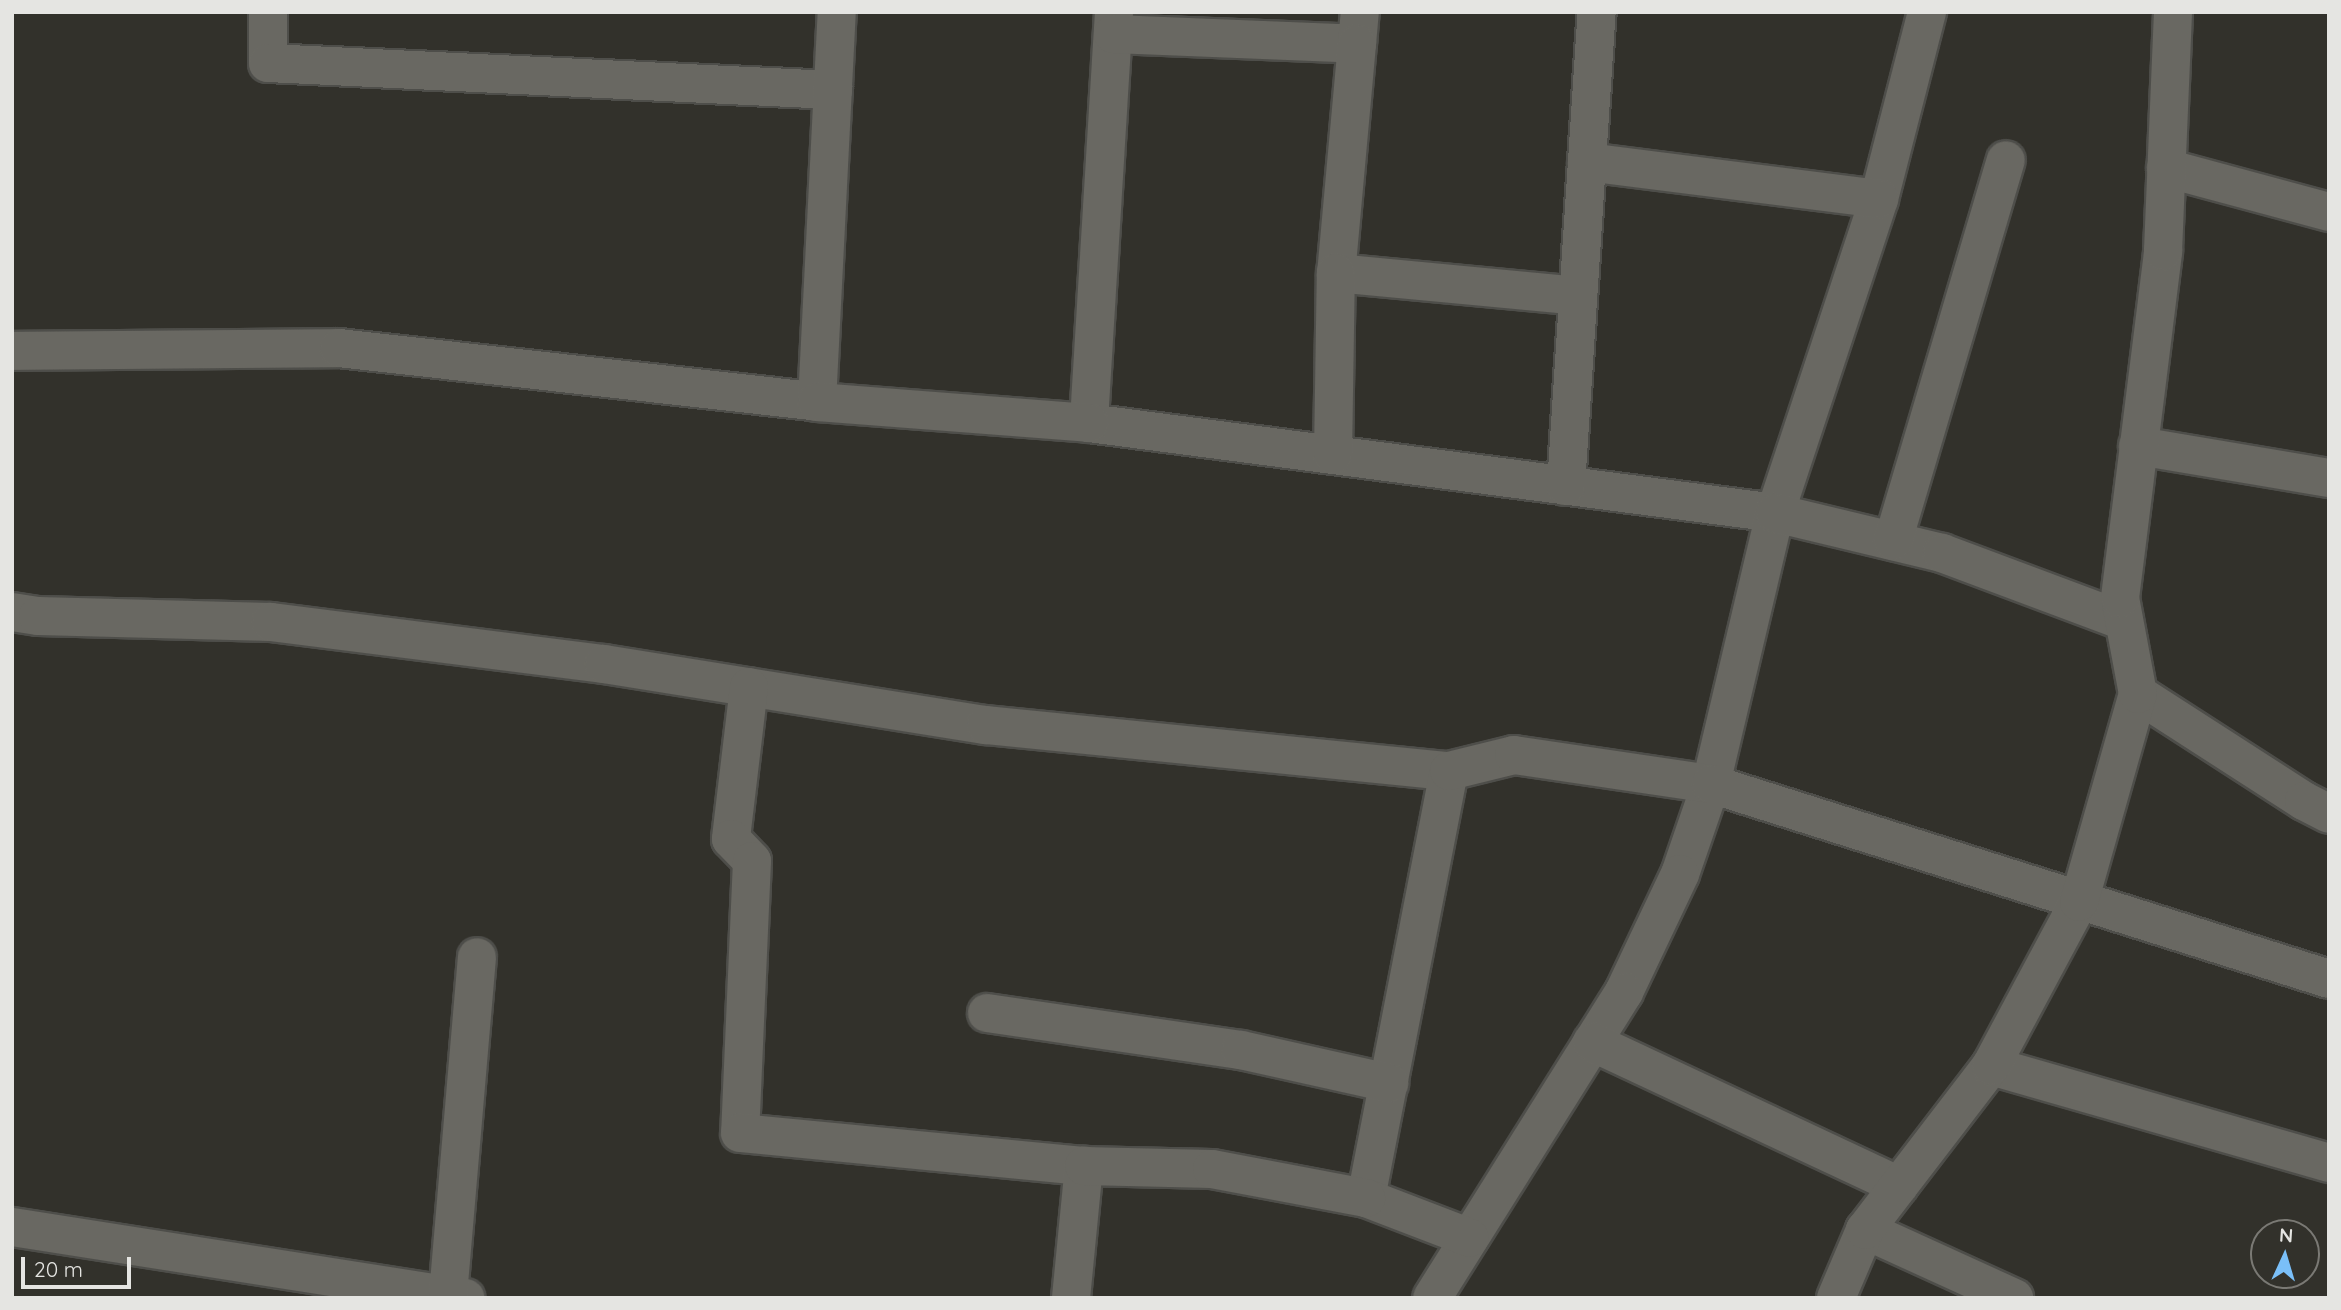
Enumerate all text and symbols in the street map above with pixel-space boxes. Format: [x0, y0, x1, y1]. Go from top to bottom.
north arrow [2250, 1219, 2320, 1289]
text: N [2279, 1223, 2294, 1248]
scale bar [24, 1244, 135, 1288]
text: 20 m [34, 1256, 83, 1282]

